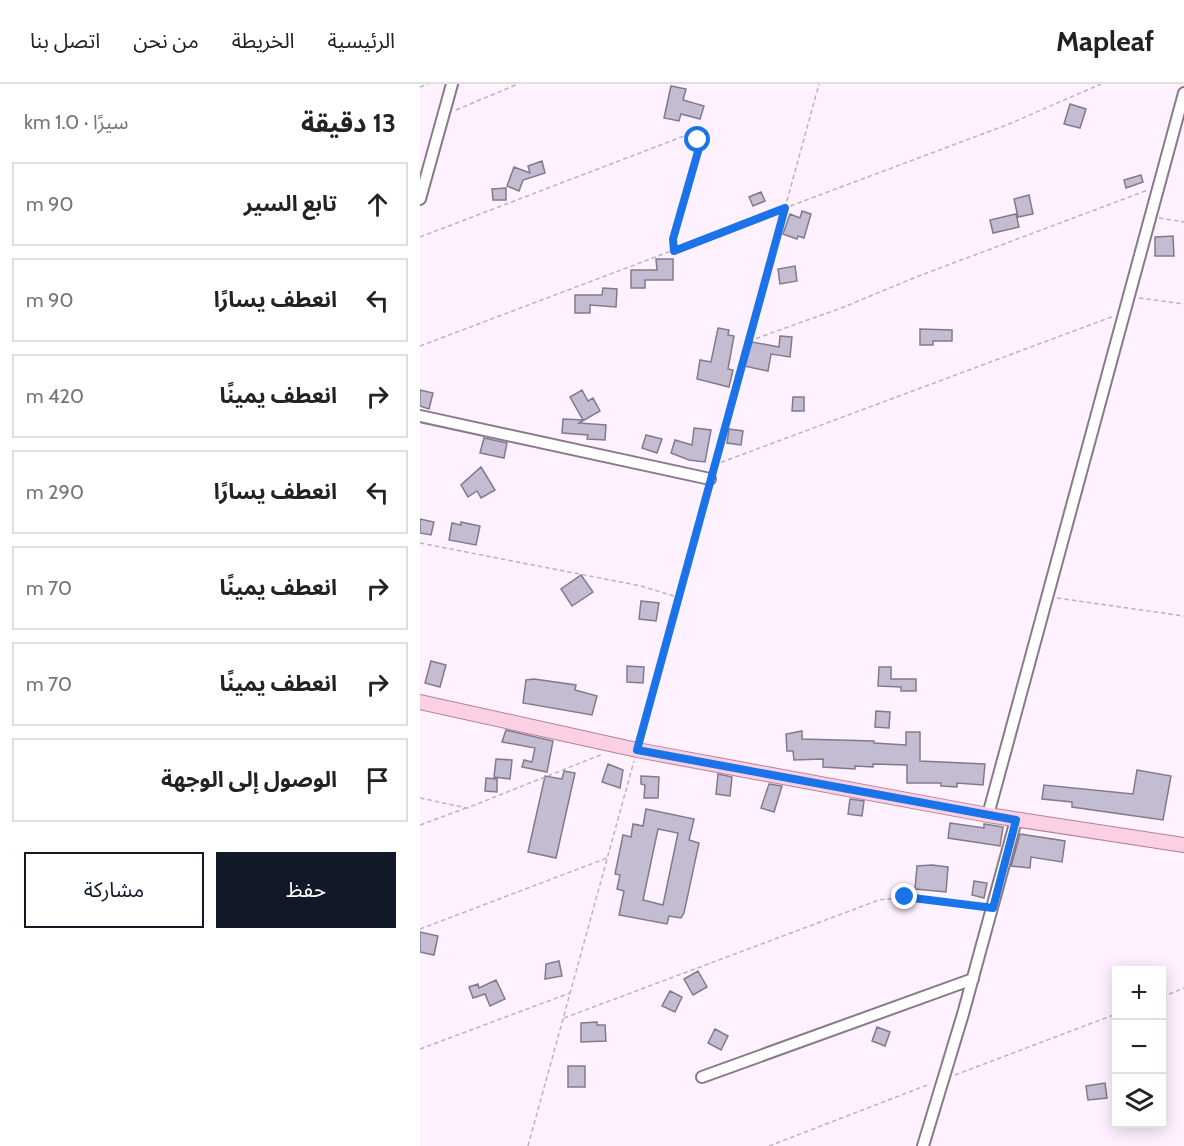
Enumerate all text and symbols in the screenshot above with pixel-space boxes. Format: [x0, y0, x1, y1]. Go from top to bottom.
text: Mapleaf [1056, 24, 1154, 58]
text: اتصل بنا [30, 28, 100, 53]
text: من نحن [133, 28, 199, 53]
text: الخريطة [232, 28, 295, 53]
text: الرئيسية [328, 28, 395, 53]
text: 13 دقيقة [301, 107, 396, 139]
text: سيرًا · 1.0 km [24, 110, 128, 134]
route start [684, 126, 710, 152]
icon: ahead [361, 188, 394, 221]
text: تابع السير [244, 190, 337, 217]
text: 90 m [26, 192, 73, 216]
icon: left [361, 284, 394, 317]
text: انعطف يسارًا [214, 286, 337, 313]
text: 90 m [26, 288, 73, 312]
icon: right [361, 380, 394, 413]
text: انعطف يمينًا [220, 382, 337, 409]
text: 420 m [26, 384, 84, 408]
icon: left [361, 476, 394, 509]
text: انعطف يسارًا [214, 478, 337, 505]
text: 290 m [26, 480, 84, 504]
icon: right [361, 572, 394, 605]
text: انعطف يمينًا [220, 574, 337, 601]
text: 70 m [26, 576, 72, 600]
icon: right [361, 668, 394, 701]
text: انعطف يمينًا [220, 670, 337, 697]
text: 70 m [26, 672, 72, 696]
icon: arrive [361, 764, 394, 797]
text: الوصول إلى الوجهة [161, 766, 337, 793]
button: مشاركة [24, 852, 204, 928]
button: حفظ [216, 852, 396, 928]
route end [891, 883, 917, 909]
map controls [1112, 966, 1166, 1128]
button: + [1112, 966, 1166, 1020]
button: − [1112, 1020, 1166, 1074]
button: layers [1112, 1074, 1166, 1128]

